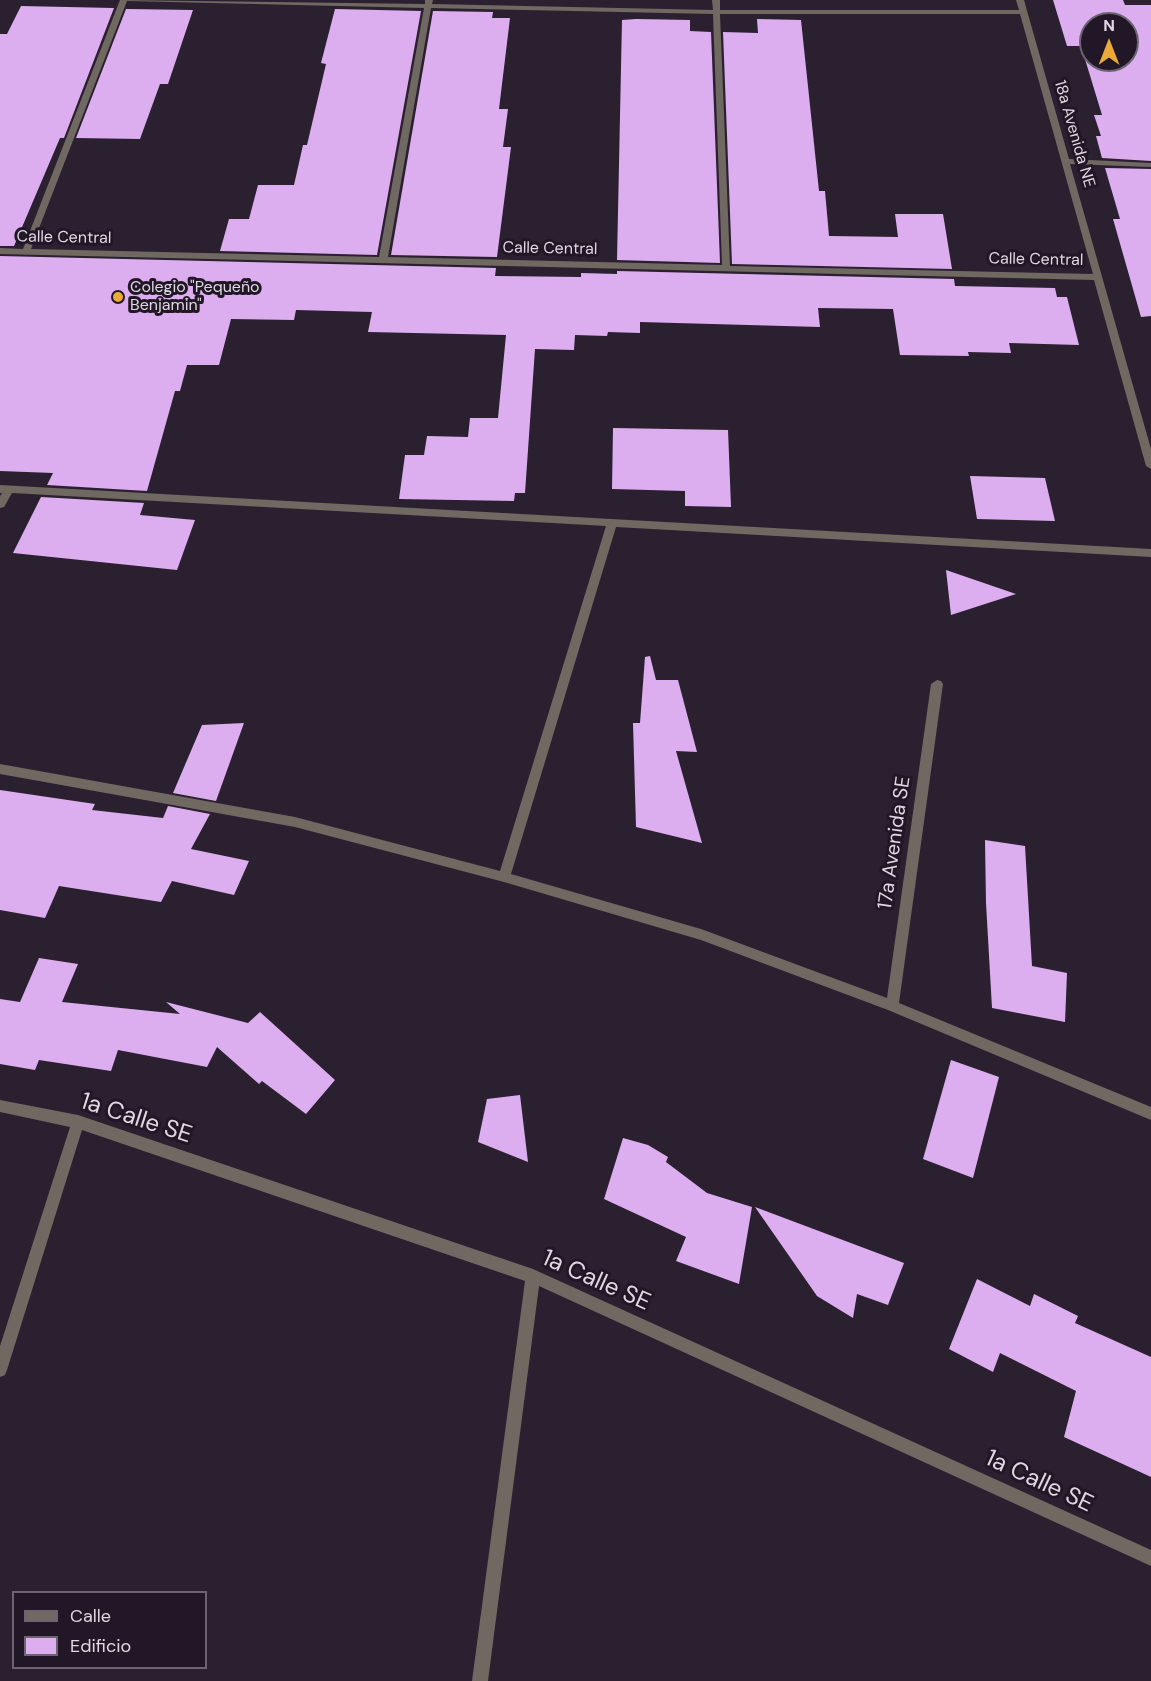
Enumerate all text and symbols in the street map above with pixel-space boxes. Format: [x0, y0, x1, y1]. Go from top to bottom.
north arrow [1079, 12, 1139, 72]
text: N [1103, 15, 1115, 36]
street label: 18a Avenida NE [1050, 78, 1098, 190]
street label: Calle Central [16, 228, 112, 248]
street label: Calle Central [502, 239, 598, 259]
street label: Calle Central [988, 250, 1084, 270]
place label: Colegio "Pequeño Benjamin" [130, 278, 260, 316]
marker: Colegio "Pequeño Benjamin" [111, 290, 125, 304]
street label: 17a Avenida SE [874, 775, 916, 911]
street label: 1a Calle SE [77, 1087, 195, 1151]
street label: 1a Calle SE [537, 1244, 655, 1318]
street label: 1a Calle SE [981, 1445, 1097, 1519]
legend [12, 1591, 207, 1669]
text: Calle [70, 1604, 111, 1628]
text: Edificio [70, 1634, 131, 1658]

